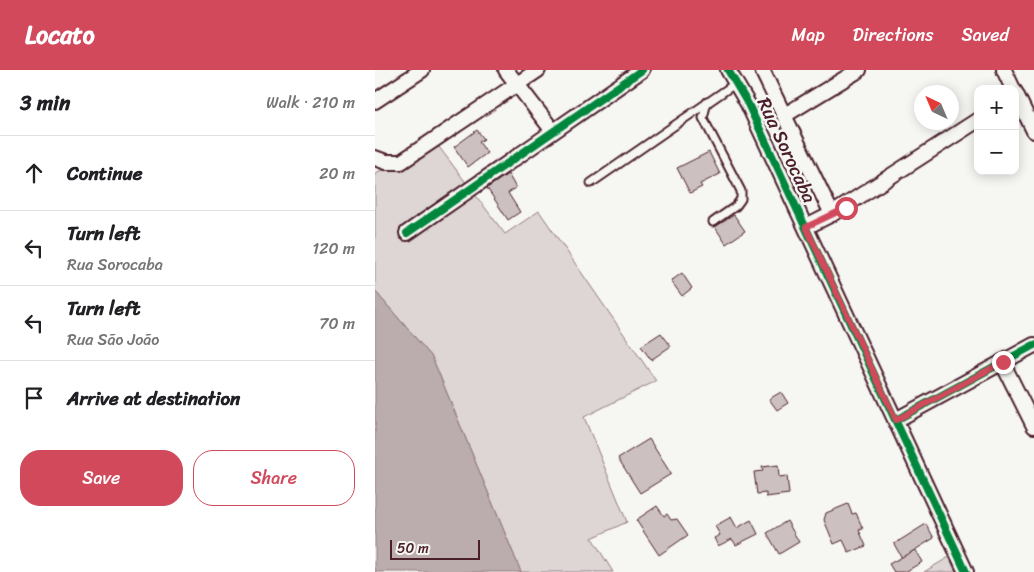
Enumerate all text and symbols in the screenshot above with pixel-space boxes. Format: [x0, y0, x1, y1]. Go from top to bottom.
text: Locato [25, 14, 95, 56]
text: Map [792, 19, 825, 51]
text: Directions [853, 19, 934, 51]
text: Saved [962, 19, 1009, 51]
text: 3 min [20, 84, 70, 122]
north arrow [914, 85, 959, 130]
map controls [974, 85, 1019, 175]
button: + [974, 85, 1019, 130]
text: Walk · 210 m [266, 88, 355, 117]
street label: Rua Sorocaba [748, 92, 826, 209]
button: − [974, 130, 1019, 175]
text: Continue [67, 157, 143, 190]
icon: ahead [20, 159, 48, 187]
text: 20 m [319, 159, 355, 188]
route start [835, 197, 858, 220]
text: Turn left [67, 217, 140, 250]
icon: left [20, 234, 48, 262]
text: 120 m [312, 234, 355, 263]
text: Rua Sorocaba [67, 250, 163, 279]
text: Turn left [67, 292, 140, 325]
icon: left [20, 309, 48, 337]
text: 70 m [319, 309, 355, 338]
text: Rua São João [67, 325, 159, 354]
route end [992, 351, 1015, 374]
text: Arrive at destination [67, 382, 240, 415]
icon: arrive [20, 384, 48, 412]
button: Save [20, 450, 183, 506]
button: Share [193, 450, 355, 506]
text: 50 m [397, 536, 429, 561]
scale bar [390, 537, 480, 560]

